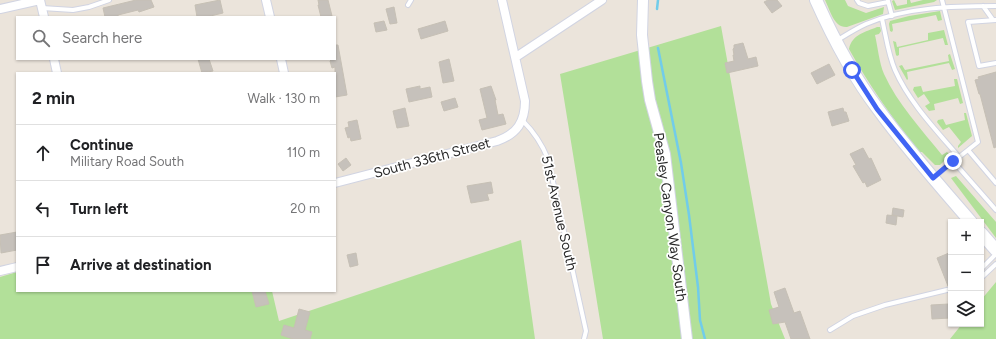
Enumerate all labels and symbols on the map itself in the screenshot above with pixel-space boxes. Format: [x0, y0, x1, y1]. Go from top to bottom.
route start [843, 61, 861, 79]
street label: Peasley Canyon Way South [650, 131, 690, 303]
street label: South 336th Street [372, 134, 492, 182]
route end [944, 152, 962, 170]
street label: 51st Avenue South [537, 154, 581, 272]

